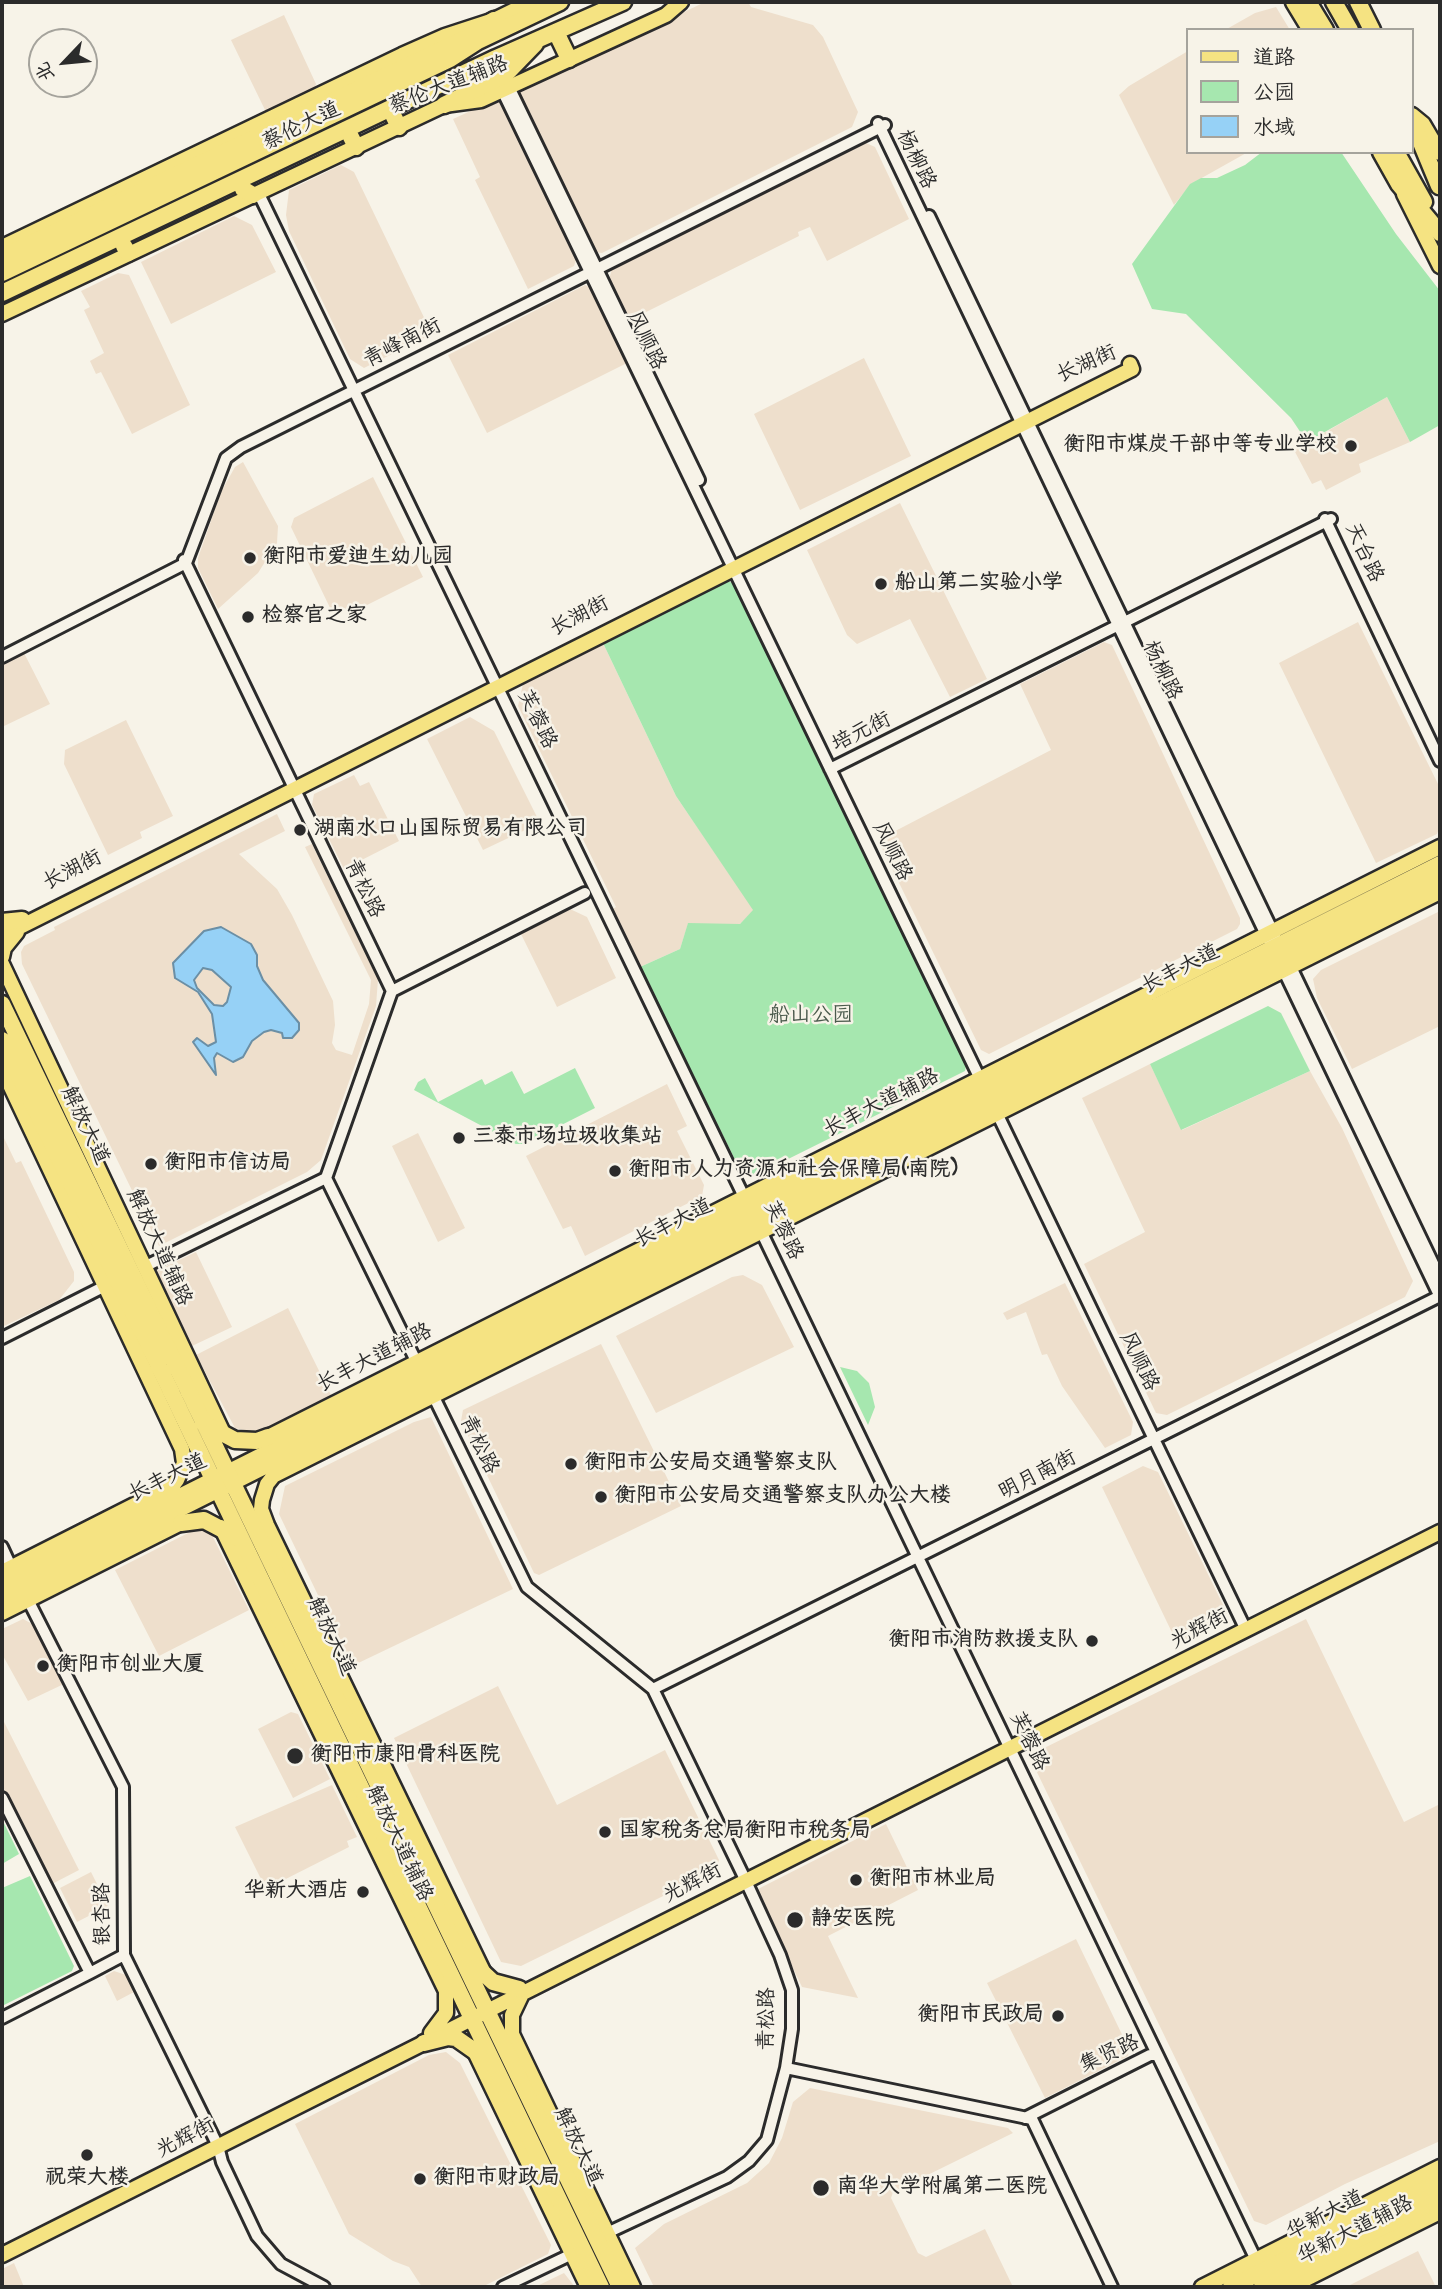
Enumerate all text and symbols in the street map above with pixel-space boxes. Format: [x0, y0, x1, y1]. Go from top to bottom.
north arrow [28, 28, 98, 98]
legend [1186, 28, 1414, 154]
text: 道路 [1253, 43, 1295, 72]
street label: 蔡伦大道辅路 [386, 52, 512, 120]
text: 北 [29, 57, 62, 86]
text: 公园 [1253, 78, 1295, 107]
street label: 蔡伦大道 [259, 97, 345, 157]
text: 水域 [1253, 113, 1295, 142]
street label: 杨柳路 [890, 126, 940, 194]
street label: 风顺路 [620, 307, 670, 375]
street label: 青峰南街 [360, 314, 446, 374]
street label: 长湖街 [1053, 341, 1121, 389]
place label: 衡阳市煤炭干部中等专业学校 [1064, 433, 1337, 459]
marker: 衡阳市煤炭干部中等专业学校 [1343, 438, 1359, 454]
street label: 天台路 [1338, 519, 1388, 587]
place label: 衡阳市爱迪生幼儿园 [264, 545, 453, 571]
marker: 衡阳市爱迪生幼儿园 [242, 550, 258, 566]
place label: 船山第二实验小学 [895, 571, 1063, 597]
marker: 船山第二实验小学 [873, 576, 889, 592]
street label: 长湖街 [546, 591, 614, 643]
place label: 检察官之家 [262, 604, 367, 630]
marker: 检察官之家 [240, 609, 256, 625]
street label: 杨柳路 [1136, 637, 1186, 705]
street label: 芙蓉路 [511, 686, 561, 754]
street label: 培元街 [828, 708, 896, 758]
place label: 湖南水口山国际贸易有限公司 [314, 817, 587, 843]
street label: 风顺路 [866, 818, 916, 886]
marker: 湖南水口山国际贸易有限公司 [292, 822, 308, 838]
street label: 长湖街 [39, 845, 107, 897]
street label: 青松路 [338, 855, 388, 923]
street label: 长丰大道 [1138, 940, 1224, 1000]
park label: 船山公园 [769, 1004, 853, 1030]
street label: 长丰大道辅路 [820, 1064, 944, 1144]
street label: 解放大道 [54, 1083, 114, 1169]
place label: 三泰市场垃圾收集站 [473, 1125, 662, 1151]
marker: 三泰市场垃圾收集站 [451, 1130, 467, 1146]
place label: 衡阳市信访局 [165, 1151, 291, 1177]
marker: 衡阳市信访局 [143, 1156, 159, 1172]
place label: 衡阳市人力资源和社会保障局(南院) [629, 1158, 958, 1184]
marker: 衡阳市人力资源和社会保障局(南院) [607, 1163, 623, 1179]
street label: 解放大道辅路 [120, 1186, 196, 1310]
street label: 长丰大道 [631, 1194, 717, 1254]
street label: 芙蓉路 [757, 1197, 807, 1265]
street label: 长丰大道辅路 [313, 1319, 437, 1399]
street label: 风顺路 [1113, 1328, 1163, 1396]
street label: 青松路 [453, 1411, 503, 1479]
street label: 明月南街 [995, 1446, 1081, 1506]
street label: 长丰大道 [125, 1449, 211, 1509]
place label: 衡阳市公安局交通警察支队 [585, 1451, 837, 1477]
marker: 衡阳市公安局交通警察支队 [563, 1456, 579, 1472]
place label: 衡阳市公安局交通警察支队办公大楼 [615, 1484, 951, 1510]
marker: 衡阳市公安局交通警察支队办公大楼 [593, 1489, 609, 1505]
street label: 解放大道 [300, 1594, 360, 1680]
street label: 光辉街 [1166, 1604, 1234, 1656]
place label: 衡阳市消防救援支队 [889, 1628, 1078, 1654]
marker: 衡阳市消防救援支队 [1084, 1633, 1100, 1649]
place label: 衡阳市创业大厦 [57, 1653, 204, 1679]
marker: 衡阳市创业大厦 [35, 1658, 51, 1674]
street label: 芙蓉路 [1003, 1708, 1053, 1776]
place label: 衡阳市康阳骨科医院 [311, 1743, 500, 1769]
marker: 衡阳市康阳骨科医院 [285, 1746, 305, 1766]
street label: 解放大道辅路 [359, 1782, 437, 1906]
place label: 国家税务总局衡阳市税务局 [619, 1819, 871, 1845]
marker: 国家税务总局衡阳市税务局 [597, 1824, 613, 1840]
street label: 光辉街 [659, 1858, 727, 1910]
place label: 衡阳市林业局 [870, 1867, 996, 1893]
marker: 衡阳市林业局 [848, 1872, 864, 1888]
place label: 华新大酒店 [244, 1879, 349, 1905]
street label: 银杏路 [91, 1882, 117, 1946]
marker: 华新大酒店 [355, 1884, 371, 1900]
place label: 静安医院 [811, 1907, 895, 1933]
marker: 静安医院 [785, 1910, 805, 1930]
street label: 青松路 [755, 1987, 781, 2051]
place label: 衡阳市民政局 [918, 2003, 1044, 2029]
marker: 衡阳市民政局 [1050, 2008, 1066, 2024]
street label: 集贤路 [1076, 2030, 1144, 2080]
street label: 解放大道 [547, 2104, 607, 2190]
street label: 光辉街 [152, 2113, 220, 2165]
marker: 祝荣大楼 [79, 2147, 95, 2163]
place label: 祝荣大楼 [45, 2166, 129, 2192]
place label: 衡阳市财政局 [434, 2166, 560, 2192]
marker: 衡阳市财政局 [412, 2171, 428, 2187]
place label: 南华大学附属第二医院 [837, 2175, 1047, 2201]
marker: 南华大学附属第二医院 [811, 2178, 831, 2198]
street label: 华新大道 [1283, 2186, 1369, 2246]
street label: 华新大道辅路 [1294, 2191, 1418, 2271]

